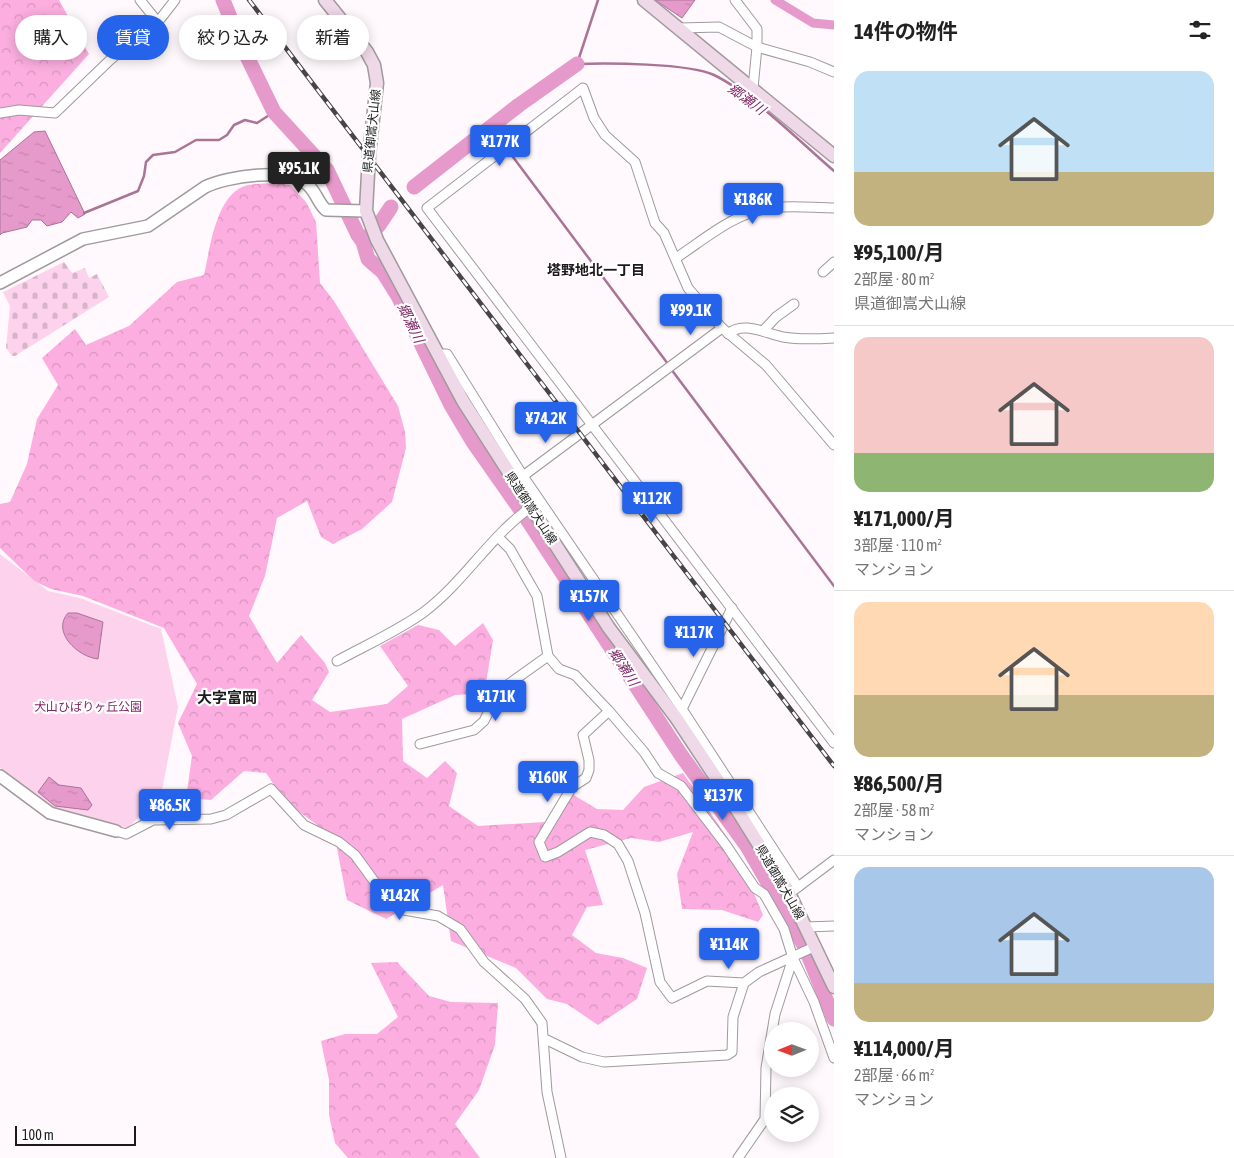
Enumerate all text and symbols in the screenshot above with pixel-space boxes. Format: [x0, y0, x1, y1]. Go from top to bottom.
chip: 購入 [15, 15, 87, 60]
chip: 賃貸 [97, 15, 169, 60]
chip: 絞り込み [179, 15, 287, 60]
chip: 新着 [297, 15, 369, 60]
icon: filters [1186, 16, 1214, 44]
text: 14件の物件 [854, 19, 958, 43]
water label: 郷瀬川 [725, 80, 770, 119]
street label: 県道御嵩犬山線 [361, 88, 383, 174]
icon: home [989, 104, 1079, 194]
pin: ¥177K [465, 124, 535, 167]
text: ¥177K [481, 132, 519, 150]
pin: ¥95.1K [258, 152, 340, 194]
text: ¥95.1K [279, 159, 319, 177]
pin: ¥186K [718, 182, 788, 225]
text: ¥186K [734, 190, 772, 208]
text: ¥95,100/月 [854, 240, 945, 264]
district label: 塔野地北一丁目 [547, 262, 645, 278]
text: 2部屋 · 80 m² [854, 270, 935, 288]
pin: ¥99.1K [650, 294, 732, 336]
text: 県道御嵩犬山線 [854, 294, 966, 312]
water label: 郷瀬川 [395, 301, 428, 347]
text: ¥99.1K [671, 301, 711, 319]
icon: home [989, 369, 1079, 459]
pin: ¥74.2K [505, 402, 587, 444]
text: ¥74.2K [526, 409, 566, 427]
street label: 県道御嵩犬山線 [502, 469, 560, 547]
pin: ¥112K [617, 482, 687, 524]
text: ¥112K [633, 489, 671, 507]
text: ¥171,000/月 [854, 506, 954, 530]
text: 3部屋 · 110 m² [854, 536, 942, 554]
text: マンション [854, 560, 934, 578]
pin: ¥157K [554, 580, 624, 622]
text: ¥157K [570, 587, 608, 605]
pin: ¥117K [659, 616, 729, 658]
text: ¥117K [675, 623, 713, 641]
icon: home [989, 634, 1079, 724]
water label: 郷瀬川 [606, 645, 643, 691]
pin: ¥171K [461, 680, 531, 722]
text: ¥171K [477, 687, 515, 705]
district label: 大字富岡 [197, 689, 257, 706]
park label: 犬山ひばりヶ丘公園 [34, 700, 142, 714]
pin: ¥160K [513, 760, 583, 803]
text: ¥160K [529, 768, 567, 786]
text: ¥86,500/月 [854, 771, 945, 795]
pin: ¥137K [688, 778, 758, 821]
text: ¥137K [704, 786, 742, 804]
pin: ¥86.5K [129, 788, 211, 831]
text: ¥86.5K [150, 796, 190, 814]
text: 2部屋 · 58 m² [854, 801, 935, 819]
text: マンション [854, 825, 934, 843]
street label: 県道御嵩犬山線 [753, 842, 807, 922]
pin: ¥142K [365, 878, 435, 921]
text: ¥142K [381, 886, 419, 904]
icon: home [989, 899, 1079, 989]
pin: ¥114K [694, 928, 764, 970]
text: ¥114K [710, 935, 748, 953]
north arrow [764, 1022, 819, 1078]
map controls [764, 1022, 819, 1142]
text: ¥114,000/月 [854, 1036, 954, 1060]
text: 2部屋 · 66 m² [854, 1066, 935, 1084]
button: layers [764, 1087, 819, 1142]
text: マンション [854, 1090, 934, 1108]
scale bar [15, 1123, 136, 1146]
text: 100 m [22, 1127, 54, 1143]

